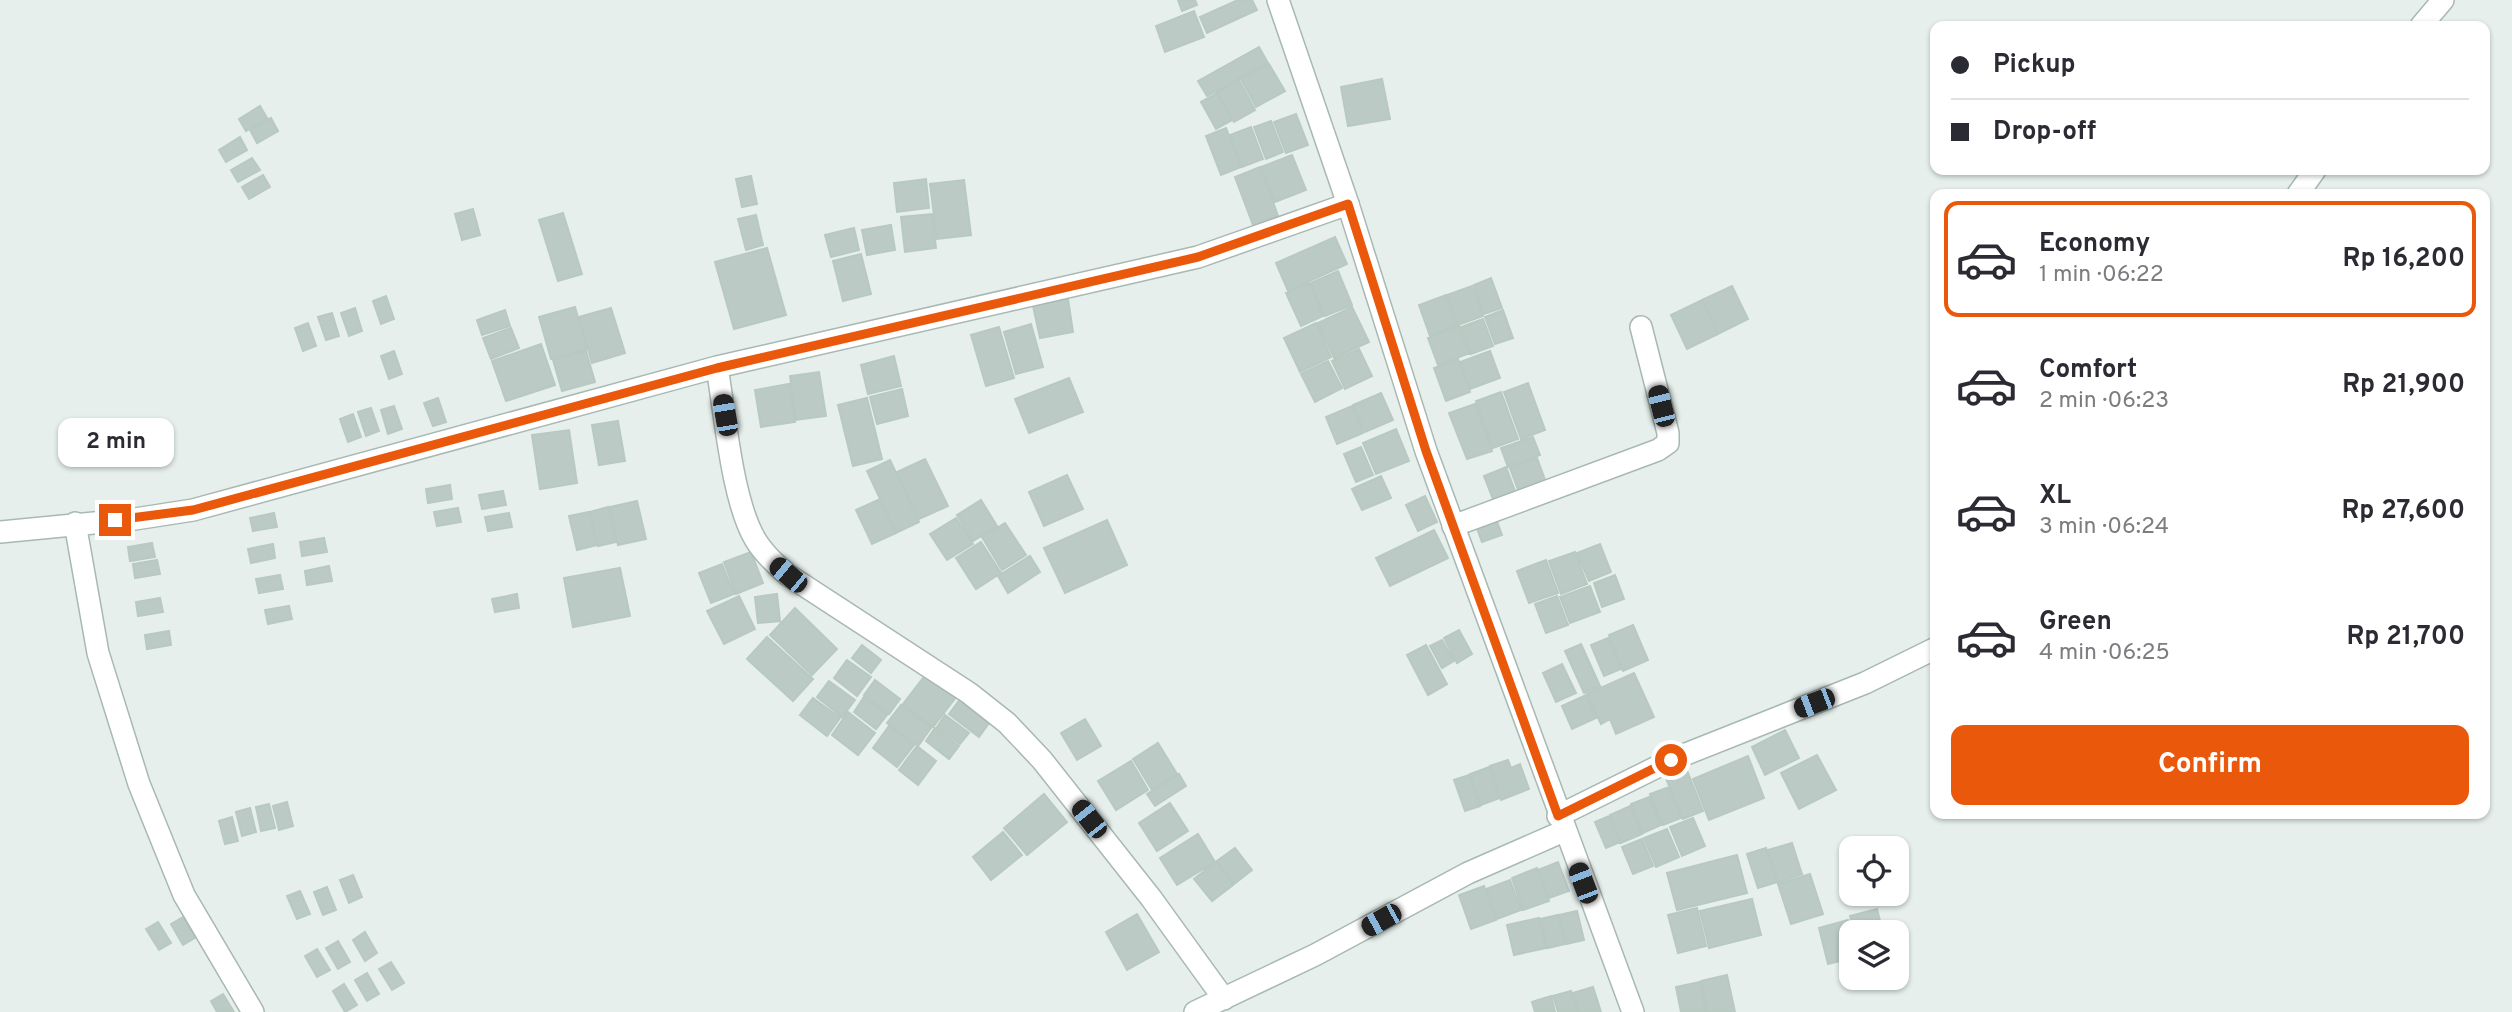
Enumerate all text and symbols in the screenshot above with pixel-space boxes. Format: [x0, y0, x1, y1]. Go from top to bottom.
text: Pickup [1993, 49, 2076, 82]
text: Drop-off [1993, 116, 2096, 149]
icon: car [1955, 228, 2018, 291]
text: Economy [2039, 228, 2150, 261]
text: Rp 16,200 [2343, 243, 2465, 276]
text: 1 min · 06:22 [2039, 261, 2164, 290]
icon: car [1955, 354, 2018, 417]
text: Comfort [2039, 354, 2137, 387]
text: Rp 21,900 [2342, 369, 2465, 402]
car [1646, 383, 1677, 429]
text: 2 min · 06:23 [2039, 387, 2169, 416]
car [712, 392, 739, 438]
callout: 2 min [57, 419, 173, 468]
text: 2 min [86, 428, 146, 457]
icon: car [1955, 480, 2018, 543]
text: XL [2039, 480, 2071, 513]
text: Rp 27,600 [2341, 495, 2465, 528]
route end [99, 504, 131, 536]
text: 3 min · 06:24 [2039, 513, 2169, 542]
car [766, 553, 811, 597]
icon: car [1955, 606, 2018, 669]
text: Green [2039, 606, 2112, 639]
text: Rp 21,700 [2346, 621, 2465, 654]
text: 4 min · 06:25 [2039, 639, 2170, 668]
car [1791, 686, 1838, 720]
button: Confirm [1951, 725, 2469, 805]
route start [1655, 744, 1687, 776]
car [1068, 796, 1111, 842]
map controls [1839, 836, 1909, 990]
button: locate [1839, 836, 1909, 906]
car [1566, 860, 1601, 906]
car [1358, 901, 1405, 939]
button: layers [1839, 920, 1909, 990]

